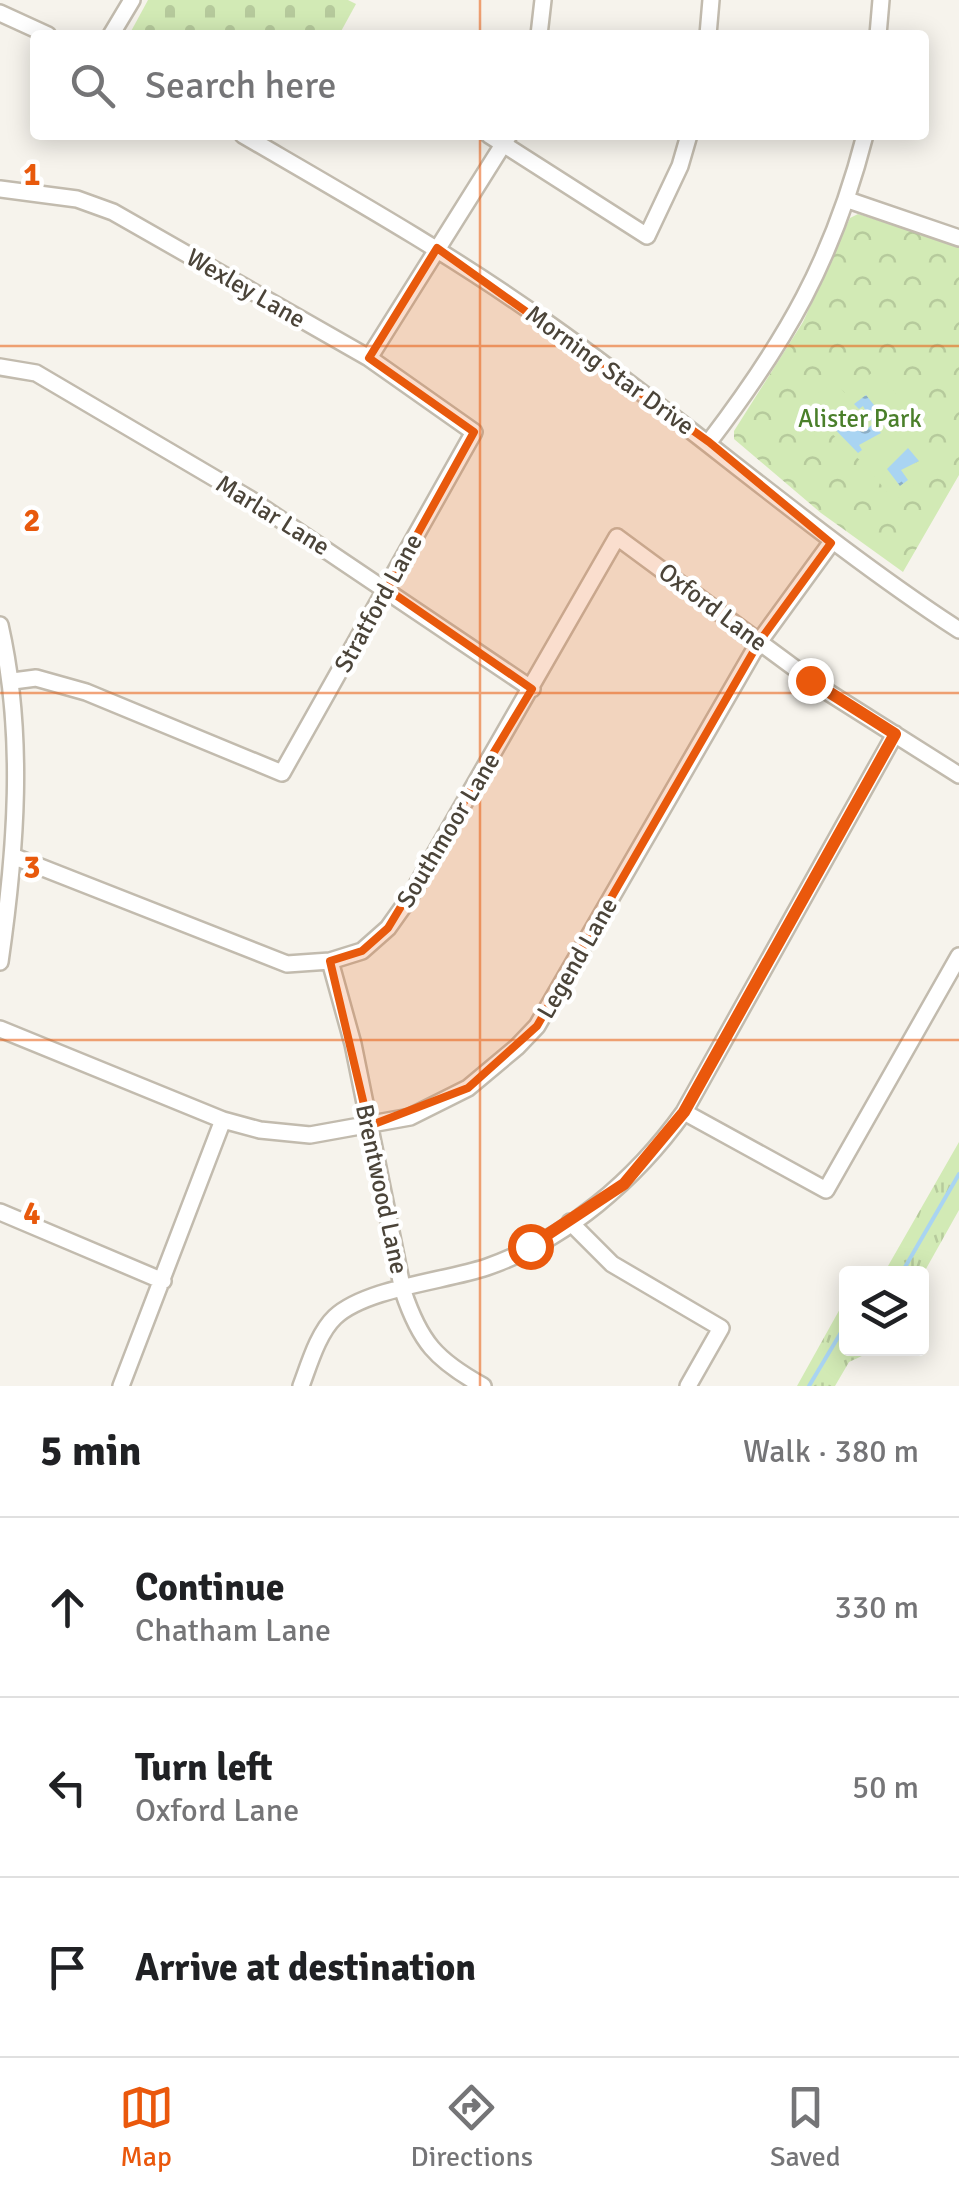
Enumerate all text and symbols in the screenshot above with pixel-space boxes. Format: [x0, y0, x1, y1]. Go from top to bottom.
search box [30, 30, 929, 140]
icon: search [65, 58, 120, 113]
text: Search here [145, 62, 337, 109]
text: 1 [23, 155, 41, 194]
street label: Wexley Lane [181, 241, 311, 335]
street label: Morning Star Drive [520, 298, 700, 442]
park label: Alister Park [798, 403, 922, 434]
street label: Marlar Lane [210, 468, 336, 562]
text: 2 [23, 501, 41, 540]
street label: Stratford Lane [327, 528, 429, 678]
street label: Oxford Lane [652, 556, 774, 658]
route end [788, 658, 834, 704]
street label: Southmoor Lane [390, 747, 506, 913]
text: 3 [23, 848, 41, 887]
street label: Legend Lane [530, 892, 624, 1024]
street label: Brentwood Lane [349, 1101, 415, 1277]
text: 4 [23, 1194, 41, 1233]
route start [508, 1224, 554, 1270]
map controls [839, 1266, 929, 1356]
button: layers [839, 1266, 929, 1356]
text: 5 min [40, 1426, 141, 1477]
text: Walk · 380 m [743, 1432, 919, 1471]
text: Continue [135, 1564, 285, 1611]
icon: ahead [40, 1580, 95, 1635]
text: 330 m [835, 1588, 919, 1627]
text: Chatham Lane [135, 1611, 331, 1650]
text: Turn left [135, 1744, 273, 1791]
icon: left [40, 1760, 95, 1815]
text: 50 m [852, 1768, 919, 1807]
text: Oxford Lane [135, 1791, 299, 1830]
icon: arrive [40, 1940, 95, 1995]
text: Arrive at destination [135, 1944, 476, 1991]
tab: Map [119, 2080, 174, 2174]
tab: Directions [411, 2080, 533, 2174]
tab: Saved [770, 2080, 840, 2174]

